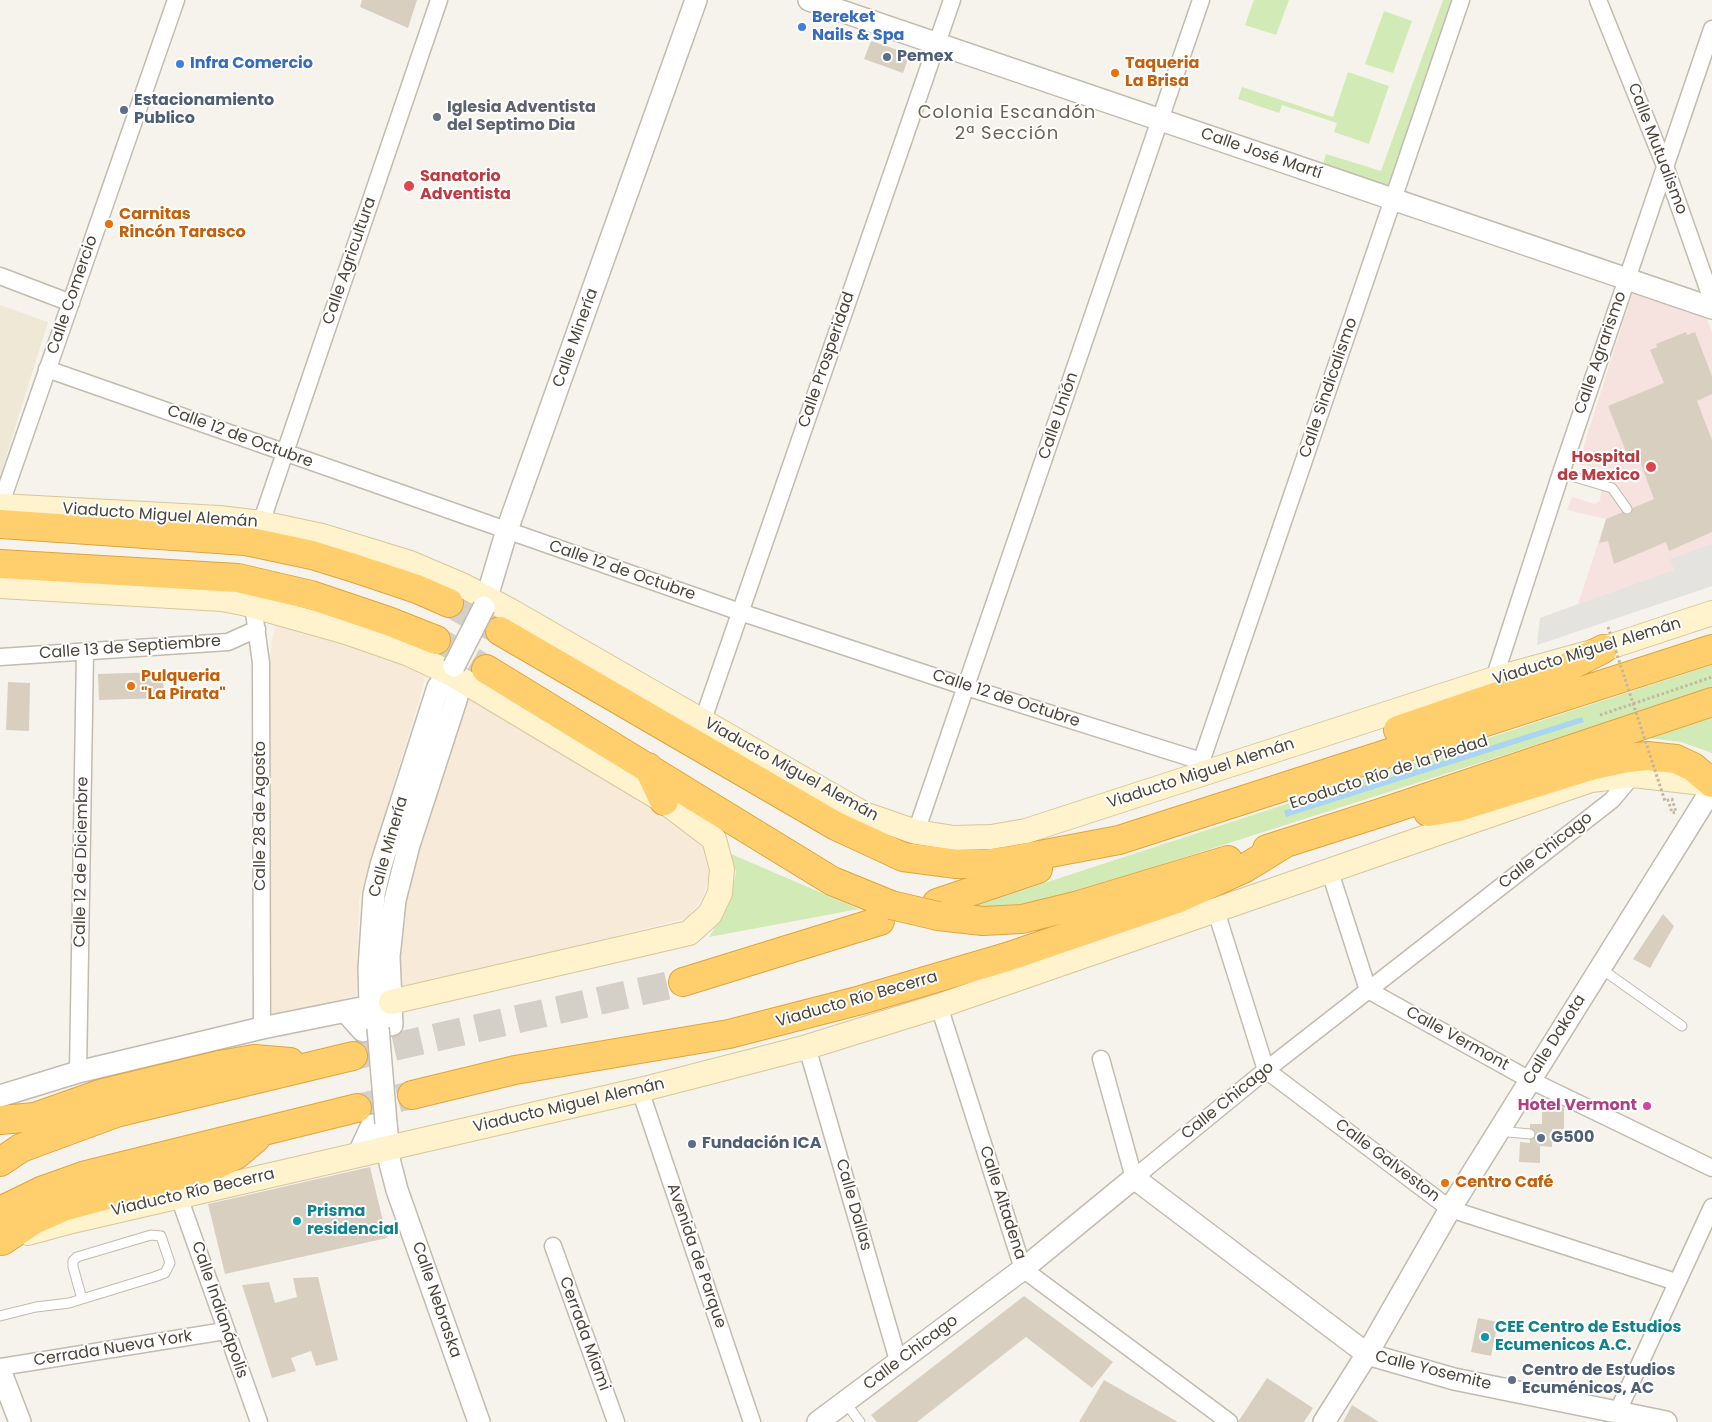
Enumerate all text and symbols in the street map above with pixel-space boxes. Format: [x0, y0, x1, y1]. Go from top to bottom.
place label: Bereket Nails & Spa [812, 8, 904, 46]
marker: Bereket Nails & Spa [796, 21, 808, 33]
place label: Pemex [897, 47, 953, 67]
marker: Pemex [881, 51, 893, 63]
place label: Infra Comercio [190, 54, 313, 74]
place label: Taqueria La Brisa [1125, 54, 1199, 92]
marker: Infra Comercio [174, 58, 186, 70]
marker: Taqueria La Brisa [1109, 67, 1121, 79]
street label: Calle Mutualismo [1623, 81, 1691, 217]
place label: Estacionamiento Publico [134, 91, 274, 129]
place label: Iglesia Adventista del Septimo Dia [447, 98, 596, 136]
district label: Colonia Escandón 2ª Sección [916, 102, 1098, 144]
marker: Estacionamiento Publico [118, 104, 130, 116]
marker: Iglesia Adventista del Septimo Dia [431, 111, 443, 123]
street label: Calle José Martí [1198, 124, 1324, 184]
place label: Sanatorio Adventista [420, 167, 511, 205]
marker: Sanatorio Adventista [402, 179, 416, 193]
street label: Calle Agricultura [319, 195, 381, 327]
place label: Carnitas Rincón Tarasco [119, 205, 246, 243]
marker: Carnitas Rincón Tarasco [103, 218, 115, 230]
street label: Calle Comercio [44, 233, 102, 357]
street label: Calle Minería [549, 286, 603, 390]
street label: Calle Agrarismo [1571, 289, 1631, 417]
street label: Calle Prosperidad [795, 290, 859, 430]
street label: Calle Sindicalismo [1296, 315, 1362, 461]
street label: Calle Unión [1035, 370, 1083, 462]
street label: Calle 12 de Octubre [164, 402, 316, 472]
place label: Hospital de Mexico [1557, 448, 1640, 486]
marker: Hospital de Mexico [1644, 460, 1658, 474]
street label: Viaducto Miguel Alemán [62, 500, 258, 532]
street label: Calle 12 de Octubre [546, 537, 698, 605]
street label: Viaducto Miguel Alemán [1491, 614, 1683, 690]
street label: Calle 13 de Septiembre [39, 632, 221, 664]
street label: Calle 12 de Octubre [930, 666, 1082, 732]
place label: Pulqueria "La Pirata" [141, 667, 226, 705]
marker: Pulqueria "La Pirata" [125, 680, 137, 692]
street label: Viaducto Miguel Alemán [701, 714, 881, 826]
street label: Ecoducto Río de la Piedad [1288, 732, 1490, 814]
street label: Viaducto Miguel Alemán [1105, 735, 1297, 813]
street label: Calle 28 de Agosto [251, 741, 271, 891]
street label: Calle 12 de Diciembre [71, 776, 93, 948]
street label: Calle Minería [365, 794, 413, 900]
street label: Calle Chicago [1495, 809, 1597, 893]
street label: Viaducto Río Becerra [774, 968, 940, 1032]
street label: Calle Dakota [1520, 991, 1590, 1089]
street label: Calle Vermont [1402, 1003, 1512, 1075]
street label: Calle Chicago [1178, 1058, 1278, 1144]
street label: Viaducto Miguel Alemán [471, 1075, 667, 1137]
place label: Hotel Vermont [1518, 1096, 1637, 1116]
marker: Hotel Vermont [1641, 1100, 1653, 1112]
street label: Calle Galveston [1331, 1115, 1443, 1207]
place label: G500 [1551, 1128, 1594, 1148]
marker: G500 [1535, 1132, 1547, 1144]
place label: Fundación ICA [702, 1134, 822, 1154]
marker: Fundación ICA [686, 1138, 698, 1150]
street label: Calle Altadena [975, 1144, 1029, 1262]
street label: Calle Dallas [831, 1157, 875, 1253]
street label: Viaducto Río Becerra [110, 1165, 276, 1221]
place label: Centro Café [1455, 1173, 1553, 1193]
marker: Centro Café [1439, 1177, 1451, 1189]
street label: Avenida de Parque [662, 1181, 730, 1331]
place label: Prisma residencial [307, 1202, 399, 1240]
marker: Prisma residencial [291, 1215, 303, 1227]
street label: Calle Indianápolis [187, 1239, 251, 1381]
street label: Calle Nebraska [407, 1239, 465, 1361]
street label: Cerrada Miami [554, 1274, 614, 1394]
street label: Calle Chicago [860, 1311, 962, 1395]
place label: CEE Centro de Estudios Ecumenicos A.C. [1495, 1318, 1681, 1356]
street label: Cerrada Nueva York [32, 1327, 194, 1371]
marker: CEE Centro de Estudios Ecumenicos A.C. [1479, 1331, 1491, 1343]
street label: Calle Yosemite [1373, 1347, 1493, 1395]
place label: Centro de Estudios Ecuménicos, AC [1522, 1361, 1675, 1399]
marker: Centro de Estudios Ecuménicos, AC [1506, 1374, 1518, 1386]

